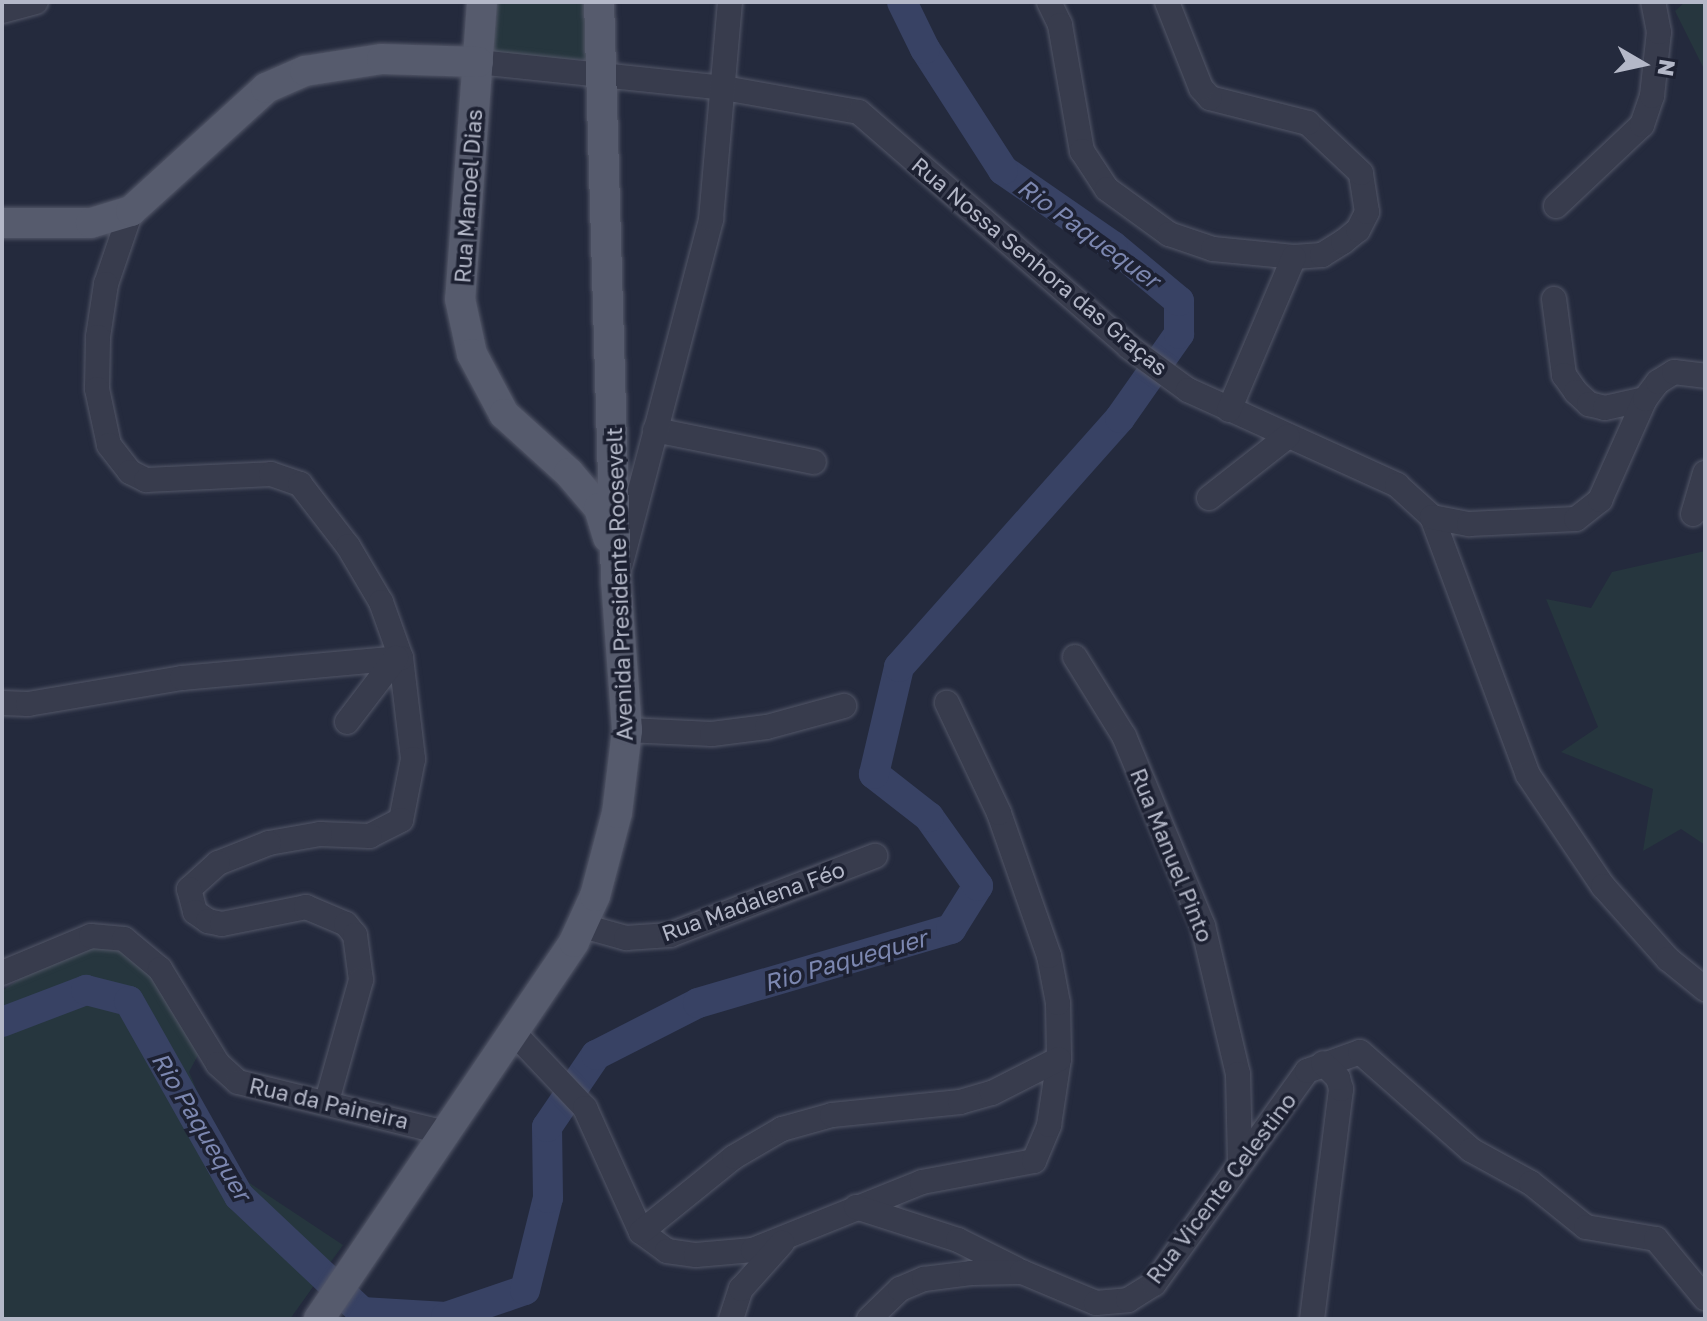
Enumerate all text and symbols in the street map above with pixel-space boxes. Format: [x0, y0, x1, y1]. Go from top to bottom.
north arrow [1603, 24, 1683, 104]
text: N [1653, 57, 1682, 78]
street label: Rua Manoel Dias [449, 108, 487, 284]
street label: Rua Nossa Senhora das Graças [907, 151, 1173, 381]
water label: Rio Paquequer [1013, 172, 1165, 294]
street label: Avenida Presidente Roosevelt [600, 427, 638, 741]
street label: Rua Manuel Pinto [1125, 764, 1219, 946]
street label: Rua Madalena Féo [658, 856, 848, 946]
water label: Rio Paquequer [760, 923, 930, 997]
water label: Rio Paquequer [146, 1047, 258, 1205]
street label: Rua da Paineira [247, 1072, 411, 1134]
street label: Rua Vicente Celestino [1141, 1087, 1301, 1289]

